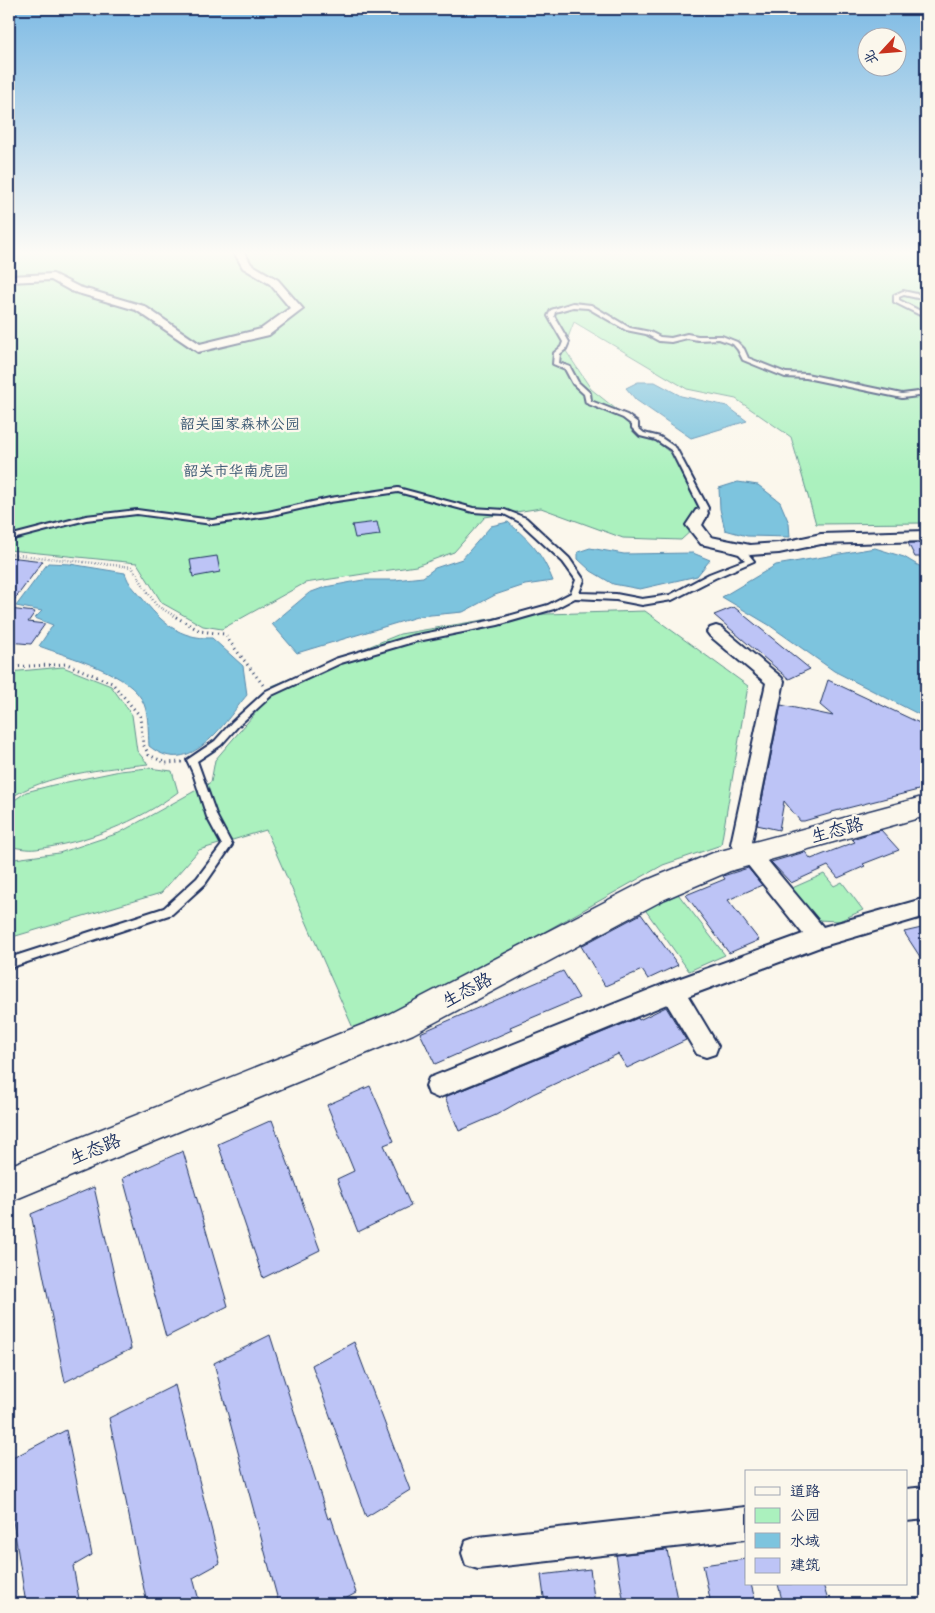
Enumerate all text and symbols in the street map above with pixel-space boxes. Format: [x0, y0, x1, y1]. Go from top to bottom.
north arrow [858, 28, 908, 78]
text: 北 [860, 47, 881, 67]
park label: 韶关国家森林公园 [180, 415, 300, 433]
park label: 韶关市华南虎园 [183, 462, 289, 480]
street label: 生态路 [808, 812, 866, 848]
street label: 生态路 [438, 968, 496, 1012]
street label: 生态路 [66, 1129, 124, 1169]
legend [745, 1470, 908, 1586]
text: 道路 [790, 1482, 820, 1500]
text: 公园 [790, 1506, 820, 1524]
text: 水域 [790, 1532, 820, 1550]
text: 建筑 [790, 1556, 820, 1574]

